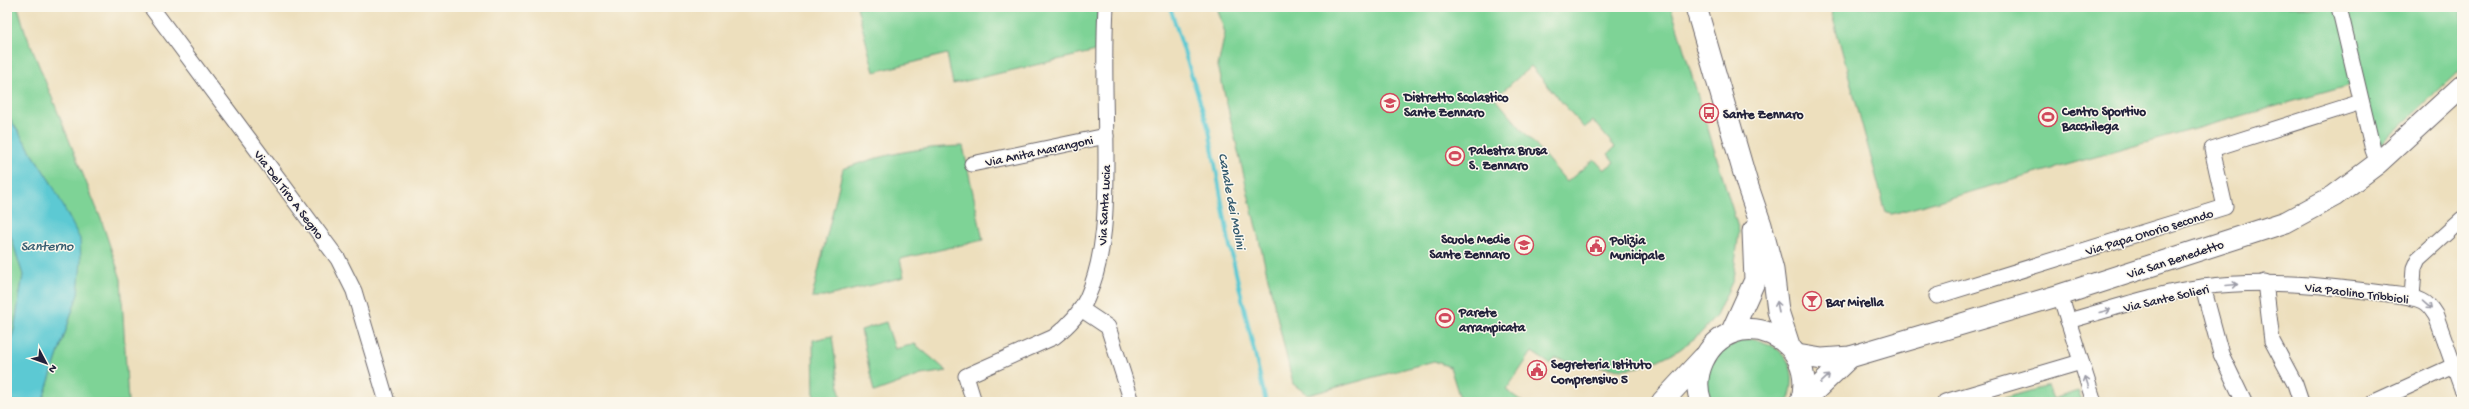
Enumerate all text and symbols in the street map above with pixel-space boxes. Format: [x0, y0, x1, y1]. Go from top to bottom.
place label: Distretto Scolastico Sante Zennaro [1403, 91, 1509, 121]
school or university icon: Distretto Scolastico Sante Zennaro [1379, 92, 1401, 114]
bus stop icon: Sante Zennaro [1698, 102, 1720, 124]
place label: Centro Sportivo Bacchilega [2061, 105, 2146, 135]
sports icon: Centro Sportivo Bacchilega [2037, 106, 2059, 128]
place label: Sante Zennaro [1723, 108, 1804, 123]
street label: Via Anita Marangoni [983, 134, 1095, 171]
place label: Palestra Brusa S. Zennaro [1468, 144, 1548, 174]
sports icon: Palestra Brusa S. Zennaro [1444, 145, 1466, 167]
street label: Via Del Tiro A Segno [249, 147, 326, 243]
water label: Canale dei Molini [1213, 152, 1249, 253]
street label: Via Santa Lucia [1096, 164, 1115, 247]
street label: Via Papa Onorio secondo [2083, 207, 2216, 260]
place label: Scuole Medie Sante Zennaro [1429, 233, 1511, 263]
school or university icon: Scuole Medie Sante Zennaro [1513, 234, 1535, 256]
place label: Polizia Municipale [1609, 234, 1666, 265]
public building icon: Polizia Municipale [1585, 235, 1607, 257]
street label: Via San Benedetto [2125, 238, 2226, 283]
water label: Santerno [21, 239, 74, 256]
one-way arrow [2225, 281, 2238, 288]
street label: Via Paolino Tribbioli [2303, 281, 2410, 308]
street label: Via Sante Solieri [2121, 282, 2211, 317]
bar icon: Bar Mirella [1801, 290, 1823, 312]
place label: Bar Mirella [1825, 296, 1884, 311]
one-way arrow [1774, 301, 1782, 314]
one-way arrow [2422, 301, 2432, 310]
place label: Parete arrampicata [1458, 306, 1526, 337]
sports icon: Parete arrampicata [1434, 307, 1456, 329]
one-way arrow [2099, 307, 2112, 314]
north arrow [26, 343, 66, 383]
place label: Segreteria Istituto Comprensivo 5 [1550, 358, 1652, 389]
public building icon: Segreteria Istituto Comprensivo 5 [1526, 359, 1548, 381]
text: N [45, 362, 59, 375]
one-way arrow [1820, 374, 1831, 383]
one-way arrow [2083, 376, 2091, 388]

